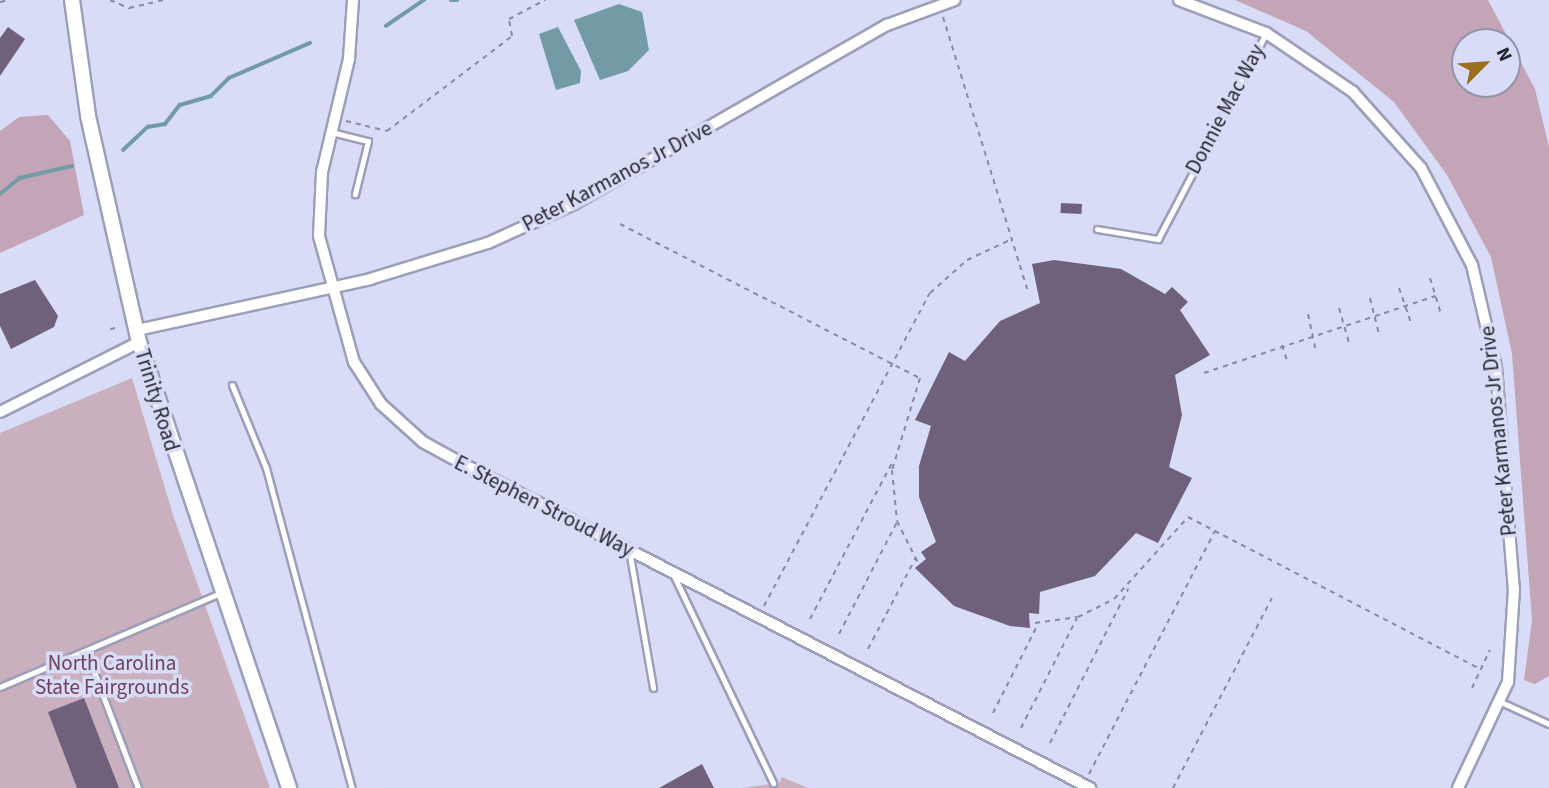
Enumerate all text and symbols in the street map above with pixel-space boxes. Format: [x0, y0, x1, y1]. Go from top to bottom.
north arrow [1451, 28, 1521, 98]
street label: Donnie Mac Way [1180, 40, 1270, 178]
text: N [1489, 43, 1519, 66]
street label: Peter Karmanos Jr Drive [518, 115, 716, 237]
street label: Peter Karmanos Jr Drive [1474, 325, 1522, 537]
street label: Trinity Road [130, 346, 184, 454]
street label: E. Stephen Stroud Way [450, 450, 638, 562]
park label: North Carolina State Fairgrounds [35, 650, 189, 700]

